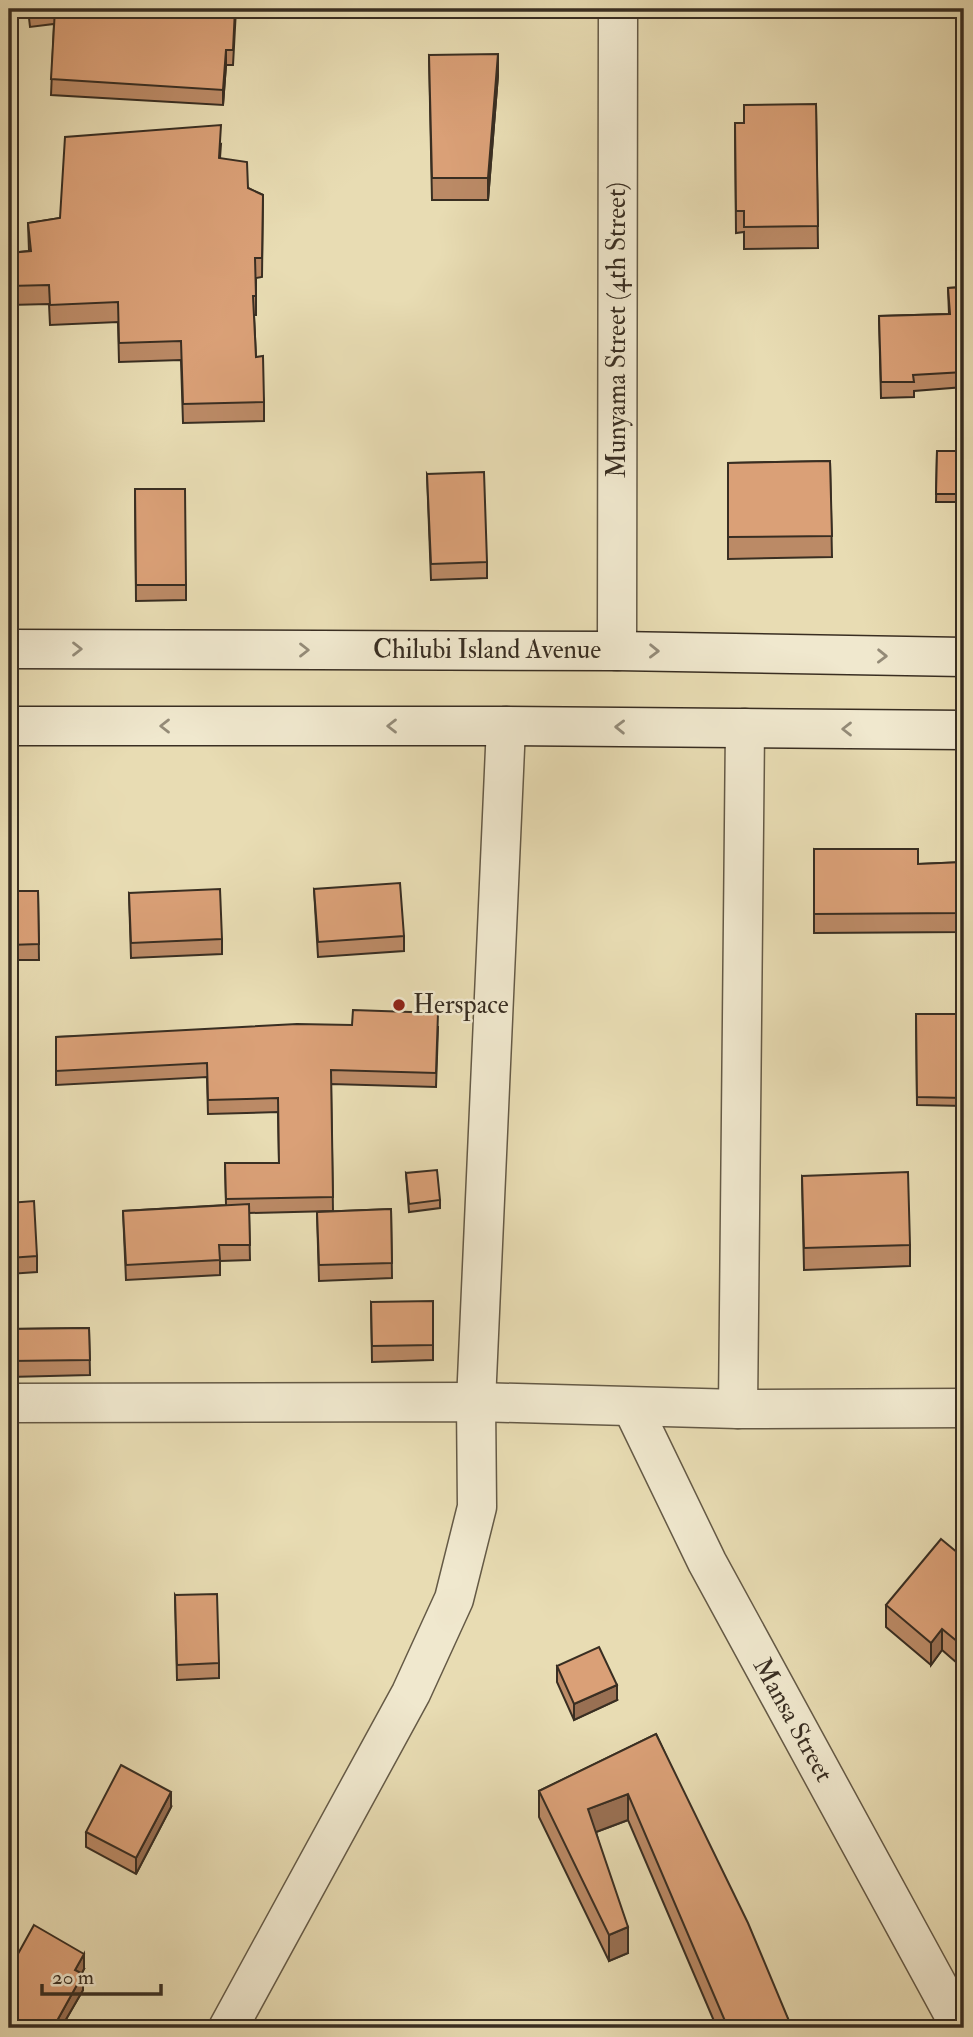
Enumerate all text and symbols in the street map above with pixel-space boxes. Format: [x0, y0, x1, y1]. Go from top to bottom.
street label: Munyama Street (4th Street) [601, 182, 633, 478]
street label: Chilubi Island Avenue [373, 634, 601, 666]
one-way arrow [72, 642, 83, 657]
one-way arrow [300, 642, 310, 658]
one-way arrow [649, 644, 660, 659]
one-way arrow [877, 648, 888, 663]
one-way arrow [159, 718, 169, 734]
one-way arrow [386, 718, 397, 734]
one-way arrow [614, 719, 624, 735]
one-way arrow [841, 721, 852, 737]
place label: Herspace [413, 989, 509, 1022]
marker: Herspace [391, 997, 407, 1013]
street label: Mansa Street [746, 1652, 840, 1788]
scale bar [42, 1953, 161, 1997]
text: 20 m [52, 1964, 94, 1991]

